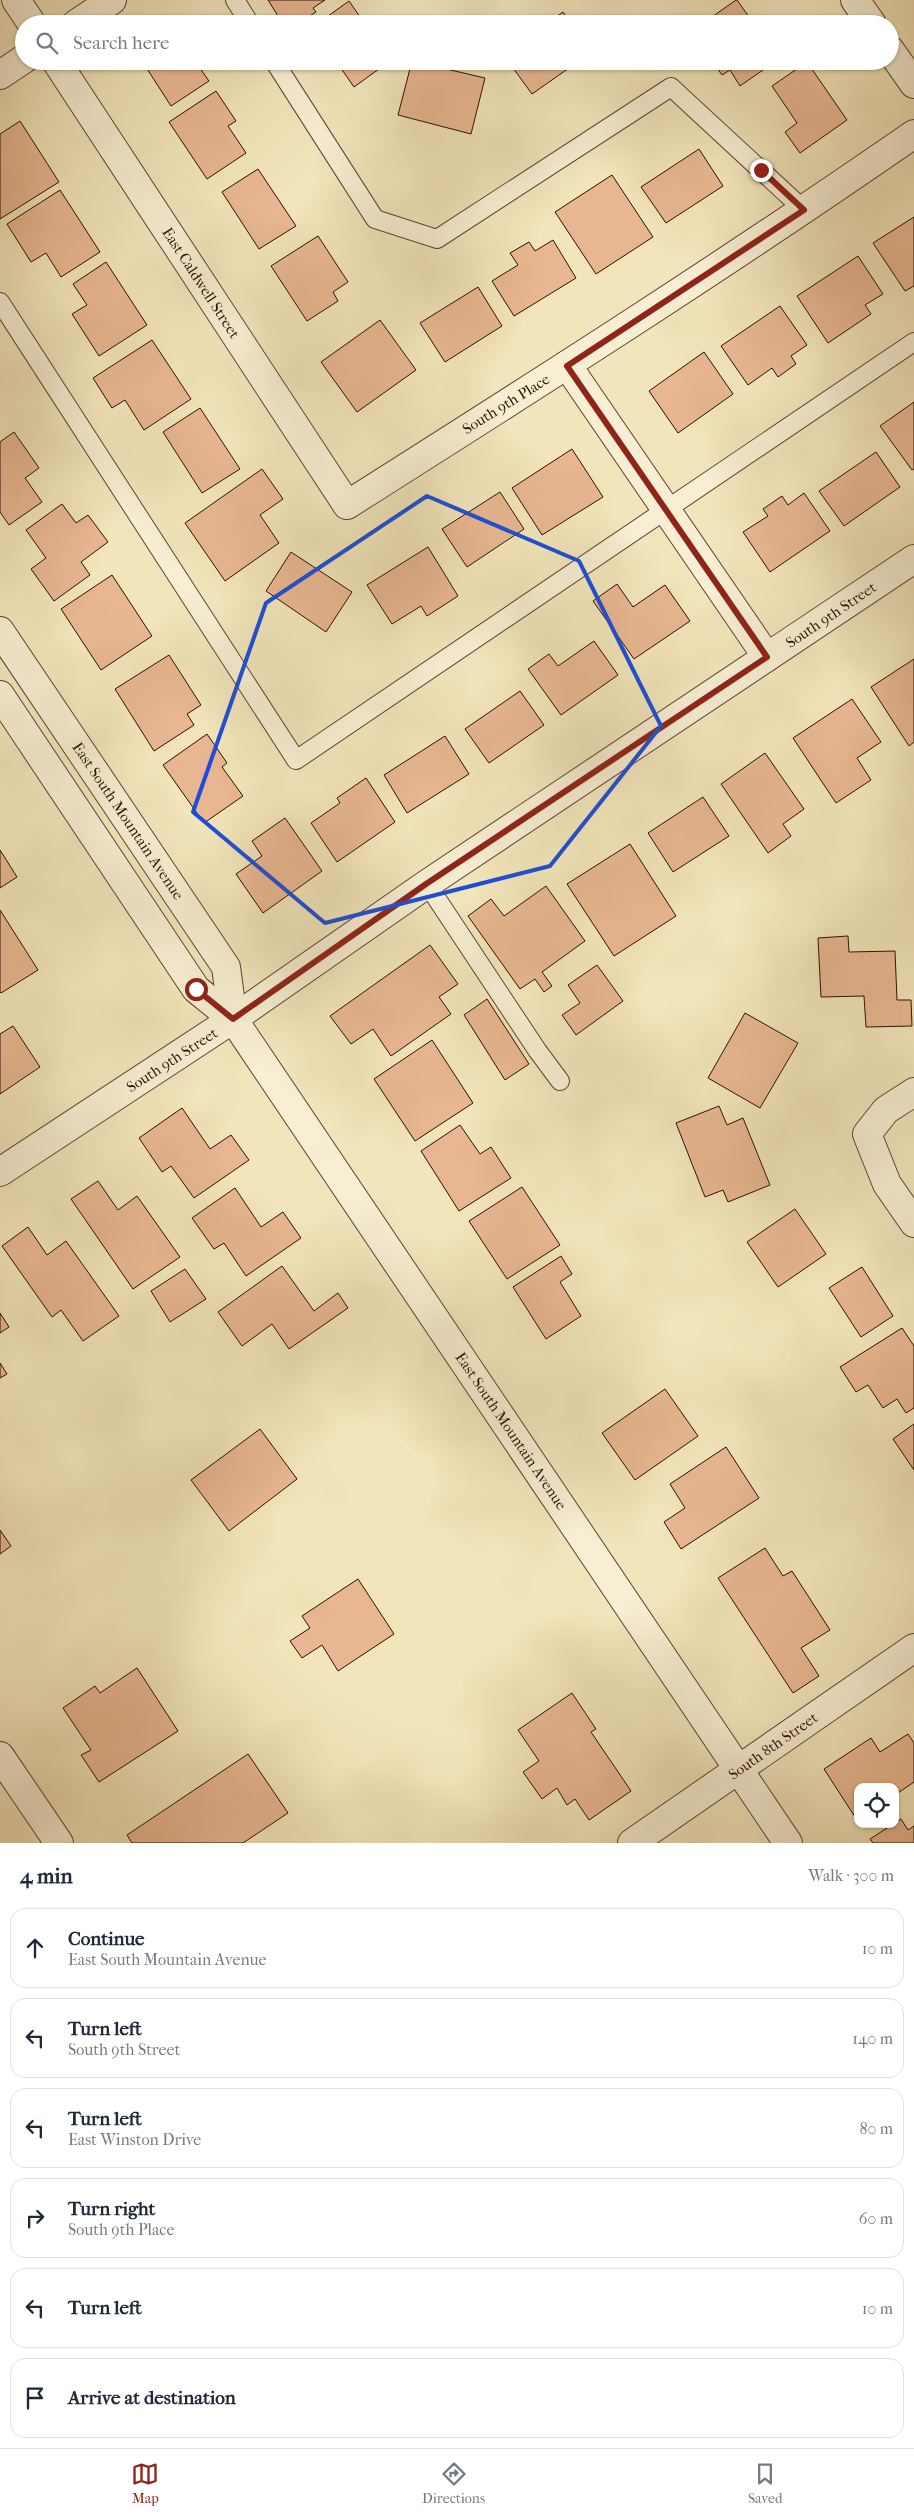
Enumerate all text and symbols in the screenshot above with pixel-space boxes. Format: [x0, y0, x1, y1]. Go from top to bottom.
search box [15, 15, 899, 70]
icon: search [33, 29, 61, 57]
text: Search here [73, 32, 169, 54]
route end [750, 159, 773, 182]
street label: East Caldwell Street [158, 224, 244, 342]
street label: South 9th Place [459, 370, 554, 438]
street label: South 9th Street [782, 578, 880, 652]
street label: East South Mountain Avenue [69, 739, 188, 904]
route start [185, 978, 208, 1001]
street label: South 9th Street [123, 1023, 222, 1096]
street label: East South Mountain Avenue [452, 1349, 571, 1514]
street label: South 8th Street [725, 1708, 822, 1783]
map controls [854, 1783, 899, 1828]
button: locate [854, 1783, 899, 1828]
text: 4 min [20, 1864, 73, 1888]
text: Walk · 300 m [808, 1866, 894, 1885]
text: Continue [68, 1928, 144, 1950]
icon: ahead [21, 1934, 49, 1962]
text: 10 m [862, 1939, 893, 1958]
text: East South Mountain Avenue [68, 1950, 266, 1969]
text: Turn left [68, 2018, 142, 2040]
icon: left [21, 2024, 49, 2052]
text: 140 m [852, 2029, 893, 2048]
text: South 9th Street [68, 2040, 180, 2059]
text: Turn left [68, 2108, 142, 2130]
icon: left [21, 2114, 49, 2142]
text: 80 m [859, 2119, 893, 2138]
text: East Winston Drive [68, 2130, 201, 2149]
text: Turn right [68, 2198, 155, 2220]
icon: right [21, 2204, 49, 2232]
text: 60 m [859, 2209, 893, 2228]
text: South 9th Place [68, 2220, 174, 2239]
icon: left [21, 2294, 49, 2322]
text: Turn left [68, 2297, 142, 2319]
text: 10 m [862, 2299, 893, 2318]
icon: arrive [21, 2384, 49, 2412]
text: Arrive at destination [68, 2387, 236, 2409]
tab: Map [131, 2460, 159, 2507]
tab: Directions [422, 2460, 485, 2507]
tab: Saved [748, 2460, 783, 2507]

